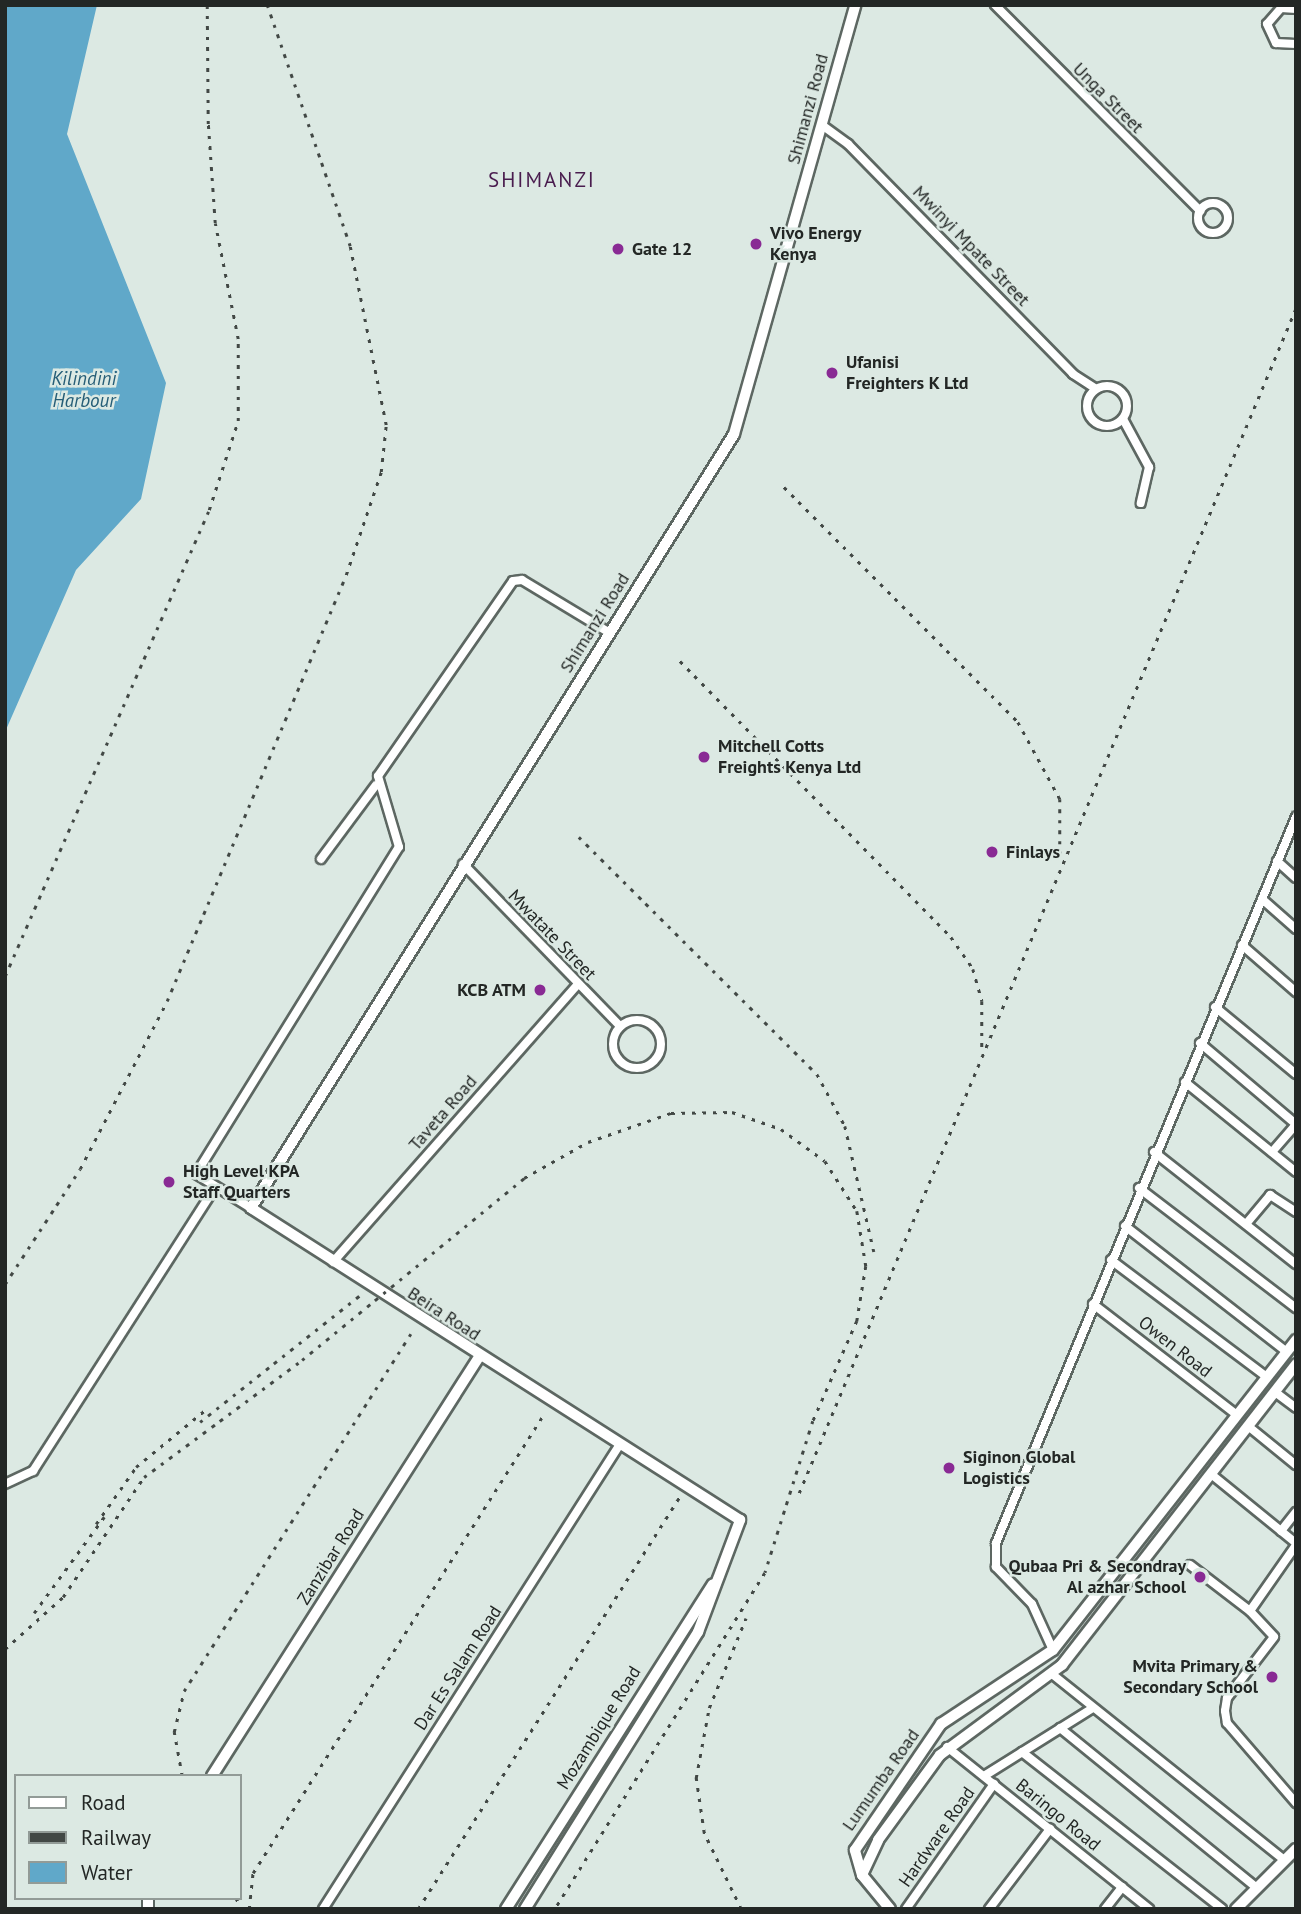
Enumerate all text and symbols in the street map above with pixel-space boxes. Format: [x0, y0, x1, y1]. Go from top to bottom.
street label: Shimanzi Road [783, 51, 833, 167]
street label: Unga Street [1068, 58, 1148, 138]
district label: SHIMANZI [489, 167, 595, 193]
street label: Mwinyi Mpate Street [908, 181, 1034, 311]
place label: Vivo Energy Kenya [770, 223, 861, 266]
marker: Vivo Energy Kenya [748, 236, 764, 252]
place label: Gate 12 [632, 238, 692, 260]
marker: Gate 12 [610, 241, 626, 257]
place label: Ufanisi Freighters K Ltd [846, 352, 969, 394]
marker: Ufanisi Freighters K Ltd [824, 365, 840, 381]
water label: Kilindini Harbour [52, 368, 116, 412]
street label: Shimanzi Road [556, 569, 634, 677]
place label: Mitchell Cotts Freights Kenya Ltd [718, 736, 861, 778]
marker: Mitchell Cotts Freights Kenya Ltd [696, 749, 712, 765]
place label: Finlays [1006, 841, 1060, 863]
marker: Finlays [984, 844, 1000, 860]
street label: Mwatate Street [504, 885, 600, 985]
place label: KCB ATM [456, 979, 526, 1001]
marker: KCB ATM [532, 982, 548, 998]
street label: Taveta Road [404, 1071, 482, 1155]
place label: High Level KPA Staff Quarters [183, 1161, 299, 1204]
marker: High Level KPA Staff Quarters [161, 1174, 177, 1190]
street label: Beira Road [404, 1282, 484, 1346]
street label: Owen Road [1134, 1312, 1216, 1382]
place label: Siginon Global Logistics [963, 1447, 1075, 1490]
marker: Siginon Global Logistics [941, 1460, 957, 1476]
street label: Zanzibar Road [293, 1505, 369, 1609]
place label: Qubaa Pri & Secondray Al azhar School [1008, 1556, 1186, 1598]
marker: Qubaa Pri & Secondray Al azhar School [1192, 1569, 1208, 1585]
street label: Dar Es Salam Road [410, 1602, 506, 1734]
place label: Mvita Primary & Secondary School [1123, 1656, 1258, 1698]
street label: Mozambique Road [552, 1662, 646, 1794]
marker: Mvita Primary & Secondary School [1264, 1669, 1280, 1685]
street label: Lumumba Road [838, 1725, 924, 1835]
legend [14, 1774, 242, 1900]
street label: Baringo Road [1011, 1774, 1105, 1856]
street label: Hardware Road [895, 1783, 979, 1891]
text: Road [81, 1789, 125, 1816]
text: Railway [81, 1824, 151, 1851]
text: Water [81, 1859, 133, 1886]

